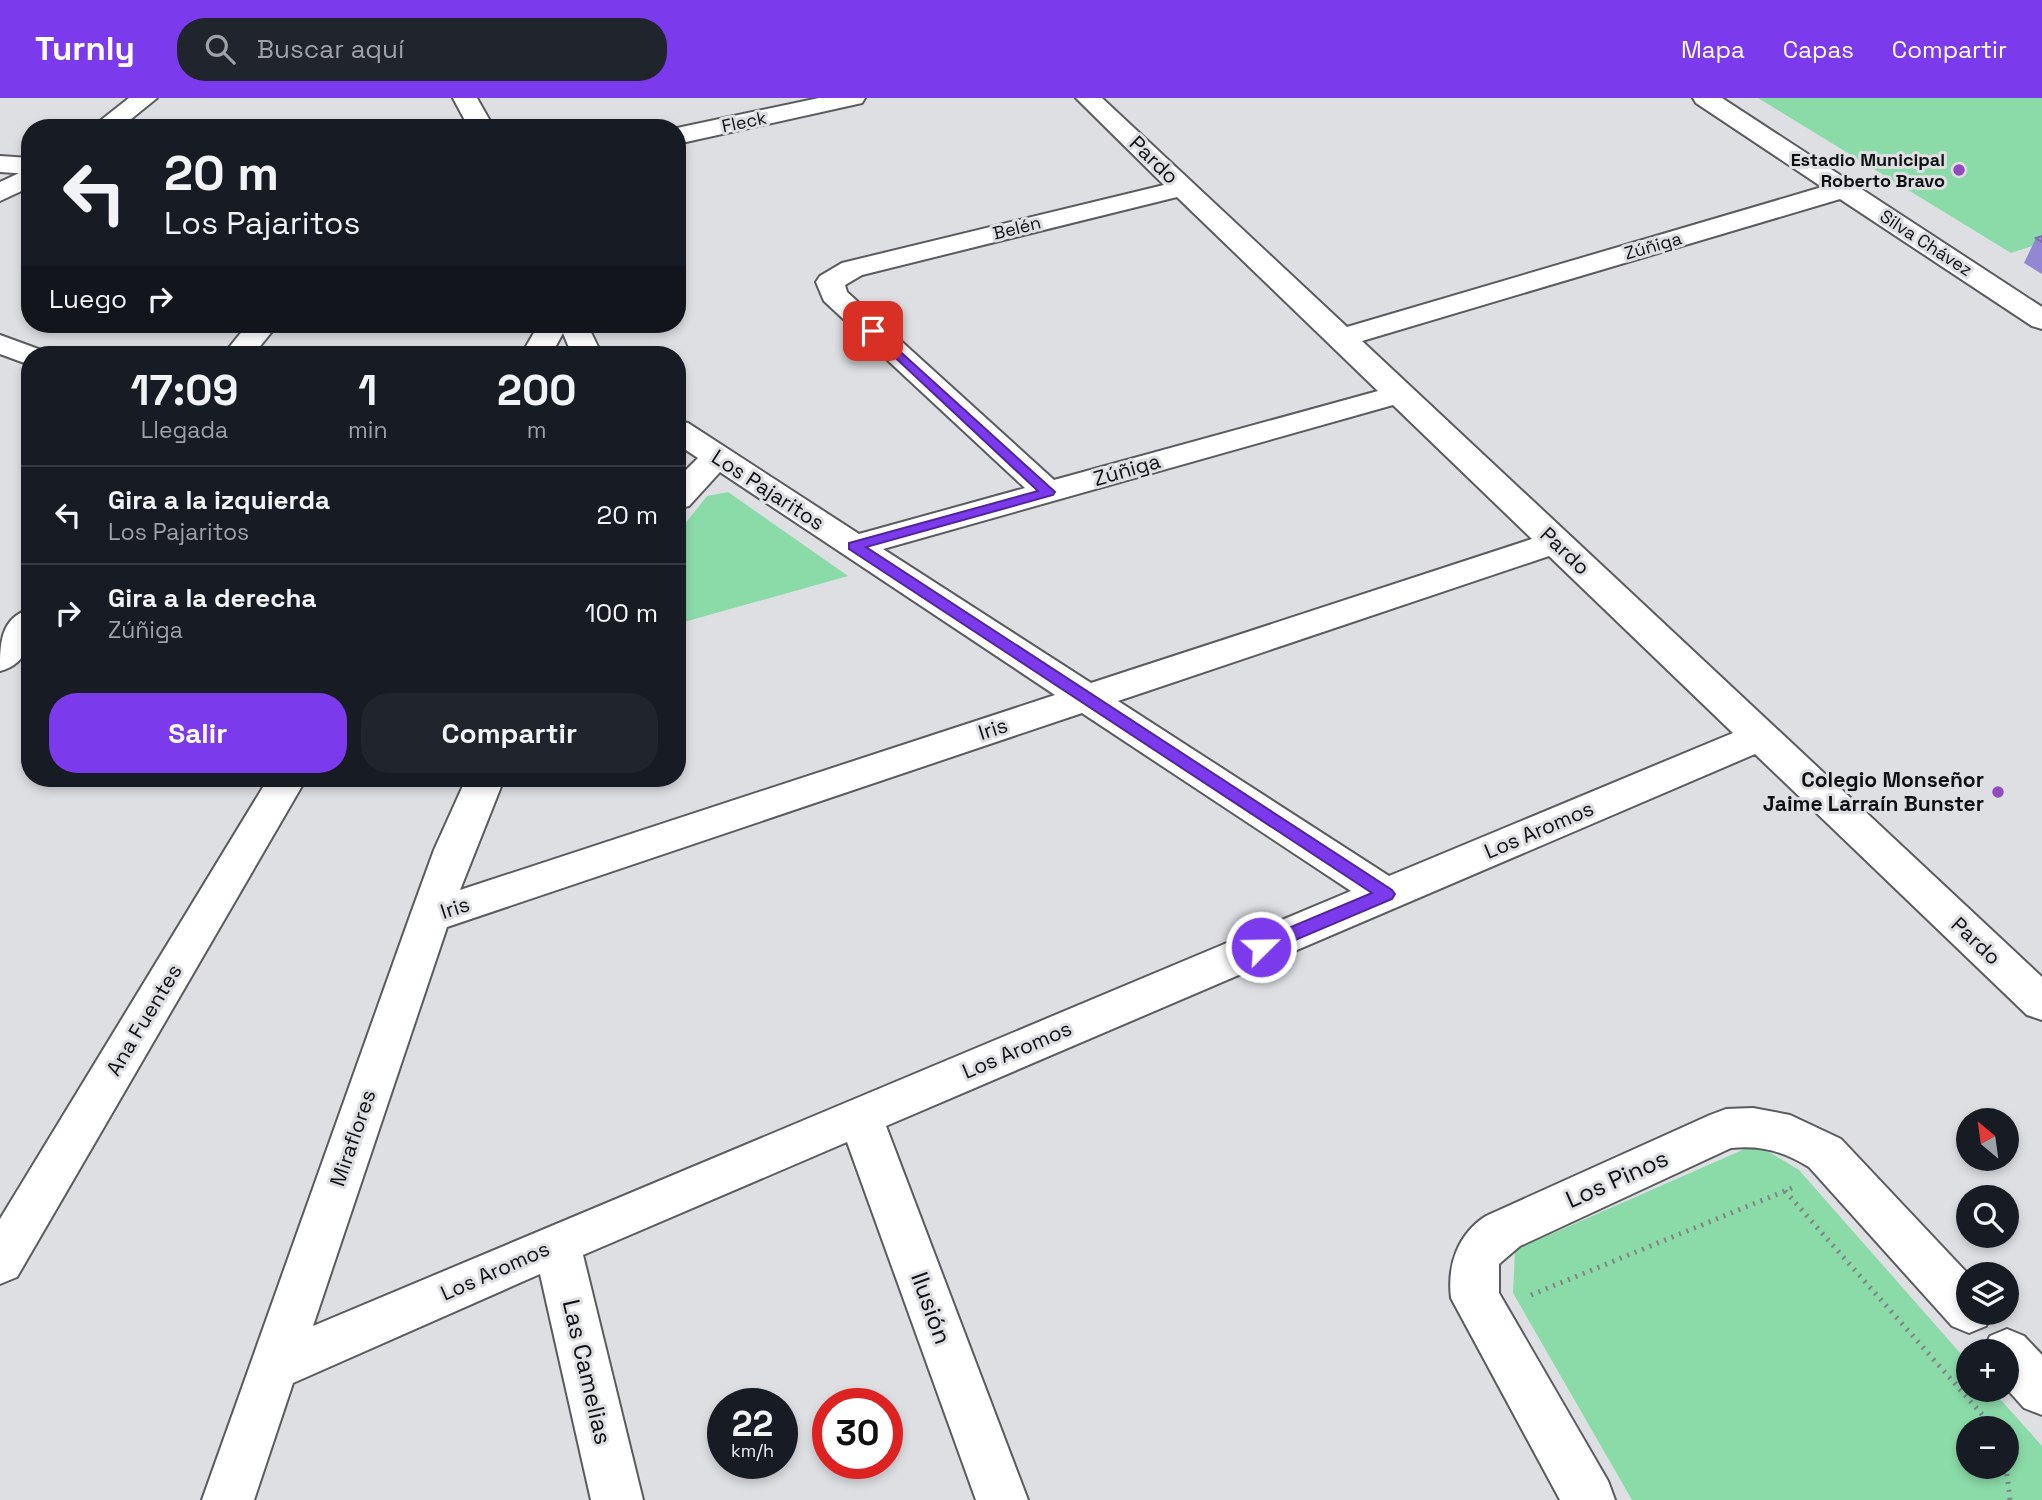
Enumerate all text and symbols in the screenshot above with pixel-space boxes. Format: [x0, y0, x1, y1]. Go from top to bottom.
search box [177, 18, 667, 81]
text: Turnly [35, 28, 135, 70]
icon: search [201, 30, 239, 68]
text: Buscar aquí [257, 32, 404, 66]
text: Mapa [1681, 34, 1745, 65]
text: Capas [1783, 34, 1854, 65]
text: Compartir [1892, 34, 2007, 65]
street label: Fleck [719, 105, 769, 137]
street label: Pardo [1124, 130, 1185, 190]
text: 20 m [164, 142, 279, 204]
icon: left [49, 147, 140, 238]
place label: Estadio Municipal Roberto Bravo [1791, 148, 1945, 192]
marker: Estadio Municipal Roberto Bravo [1951, 162, 1967, 178]
text: Los Pajaritos [164, 203, 360, 243]
street label: Silva Chávez [1876, 204, 1977, 281]
street label: Belén [990, 210, 1043, 245]
street label: Zúñiga [1621, 226, 1684, 265]
icon: right [141, 280, 179, 318]
text: Luego [49, 282, 127, 316]
pin [843, 301, 903, 361]
icon: arrive [854, 312, 892, 350]
text: 17:09 [131, 364, 238, 417]
text: 1 [358, 364, 377, 417]
text: 200 [497, 364, 576, 417]
text: Llegada [141, 415, 228, 445]
text: min [348, 415, 388, 445]
text: m [527, 415, 547, 445]
street label: Los Pajaritos [707, 443, 830, 536]
street label: Zúñiga [1090, 447, 1163, 492]
text: Gira a la izquierda [108, 483, 330, 517]
icon: left [49, 496, 87, 534]
text: 20 m [597, 498, 658, 532]
text: Los Pajaritos [108, 517, 249, 547]
street label: Pardo [1535, 521, 1596, 580]
text: Gira a la derecha [108, 581, 317, 615]
icon: right [49, 594, 87, 632]
text: 100 m [585, 596, 658, 630]
text: Zúñiga [108, 615, 183, 645]
button: Salir [49, 693, 347, 773]
button: Compartir [361, 693, 658, 773]
street label: Iris [975, 711, 1011, 746]
place label: Colegio Monseñor Jaime Larraín Bunster [1763, 766, 1984, 817]
marker: Colegio Monseñor Jaime Larraín Bunster [1990, 784, 2006, 800]
street label: Los Aromos [1480, 794, 1598, 865]
street label: Iris [437, 890, 473, 925]
position arrow [1224, 910, 1298, 984]
street label: Pardo [1946, 911, 2007, 970]
street label: Ana Fuentes [100, 959, 187, 1081]
street label: Los Aromos [958, 1014, 1076, 1085]
street label: Miraflores [323, 1086, 382, 1190]
north arrow [1956, 1108, 2020, 1171]
map controls [1956, 1108, 2019, 1479]
street label: Los Pinos [1561, 1142, 1673, 1215]
button: search [1956, 1185, 2019, 1248]
street label: Los Aromos [436, 1235, 553, 1307]
button: layers [1956, 1262, 2019, 1325]
street label: Ilusión [904, 1268, 959, 1348]
street label: Las Camelias [556, 1296, 619, 1447]
button: + [1956, 1339, 2019, 1402]
speed limit sign: 30 [812, 1388, 903, 1479]
text: 22 [732, 1402, 773, 1446]
button: − [1956, 1416, 2019, 1479]
text: km/h [731, 1439, 774, 1462]

